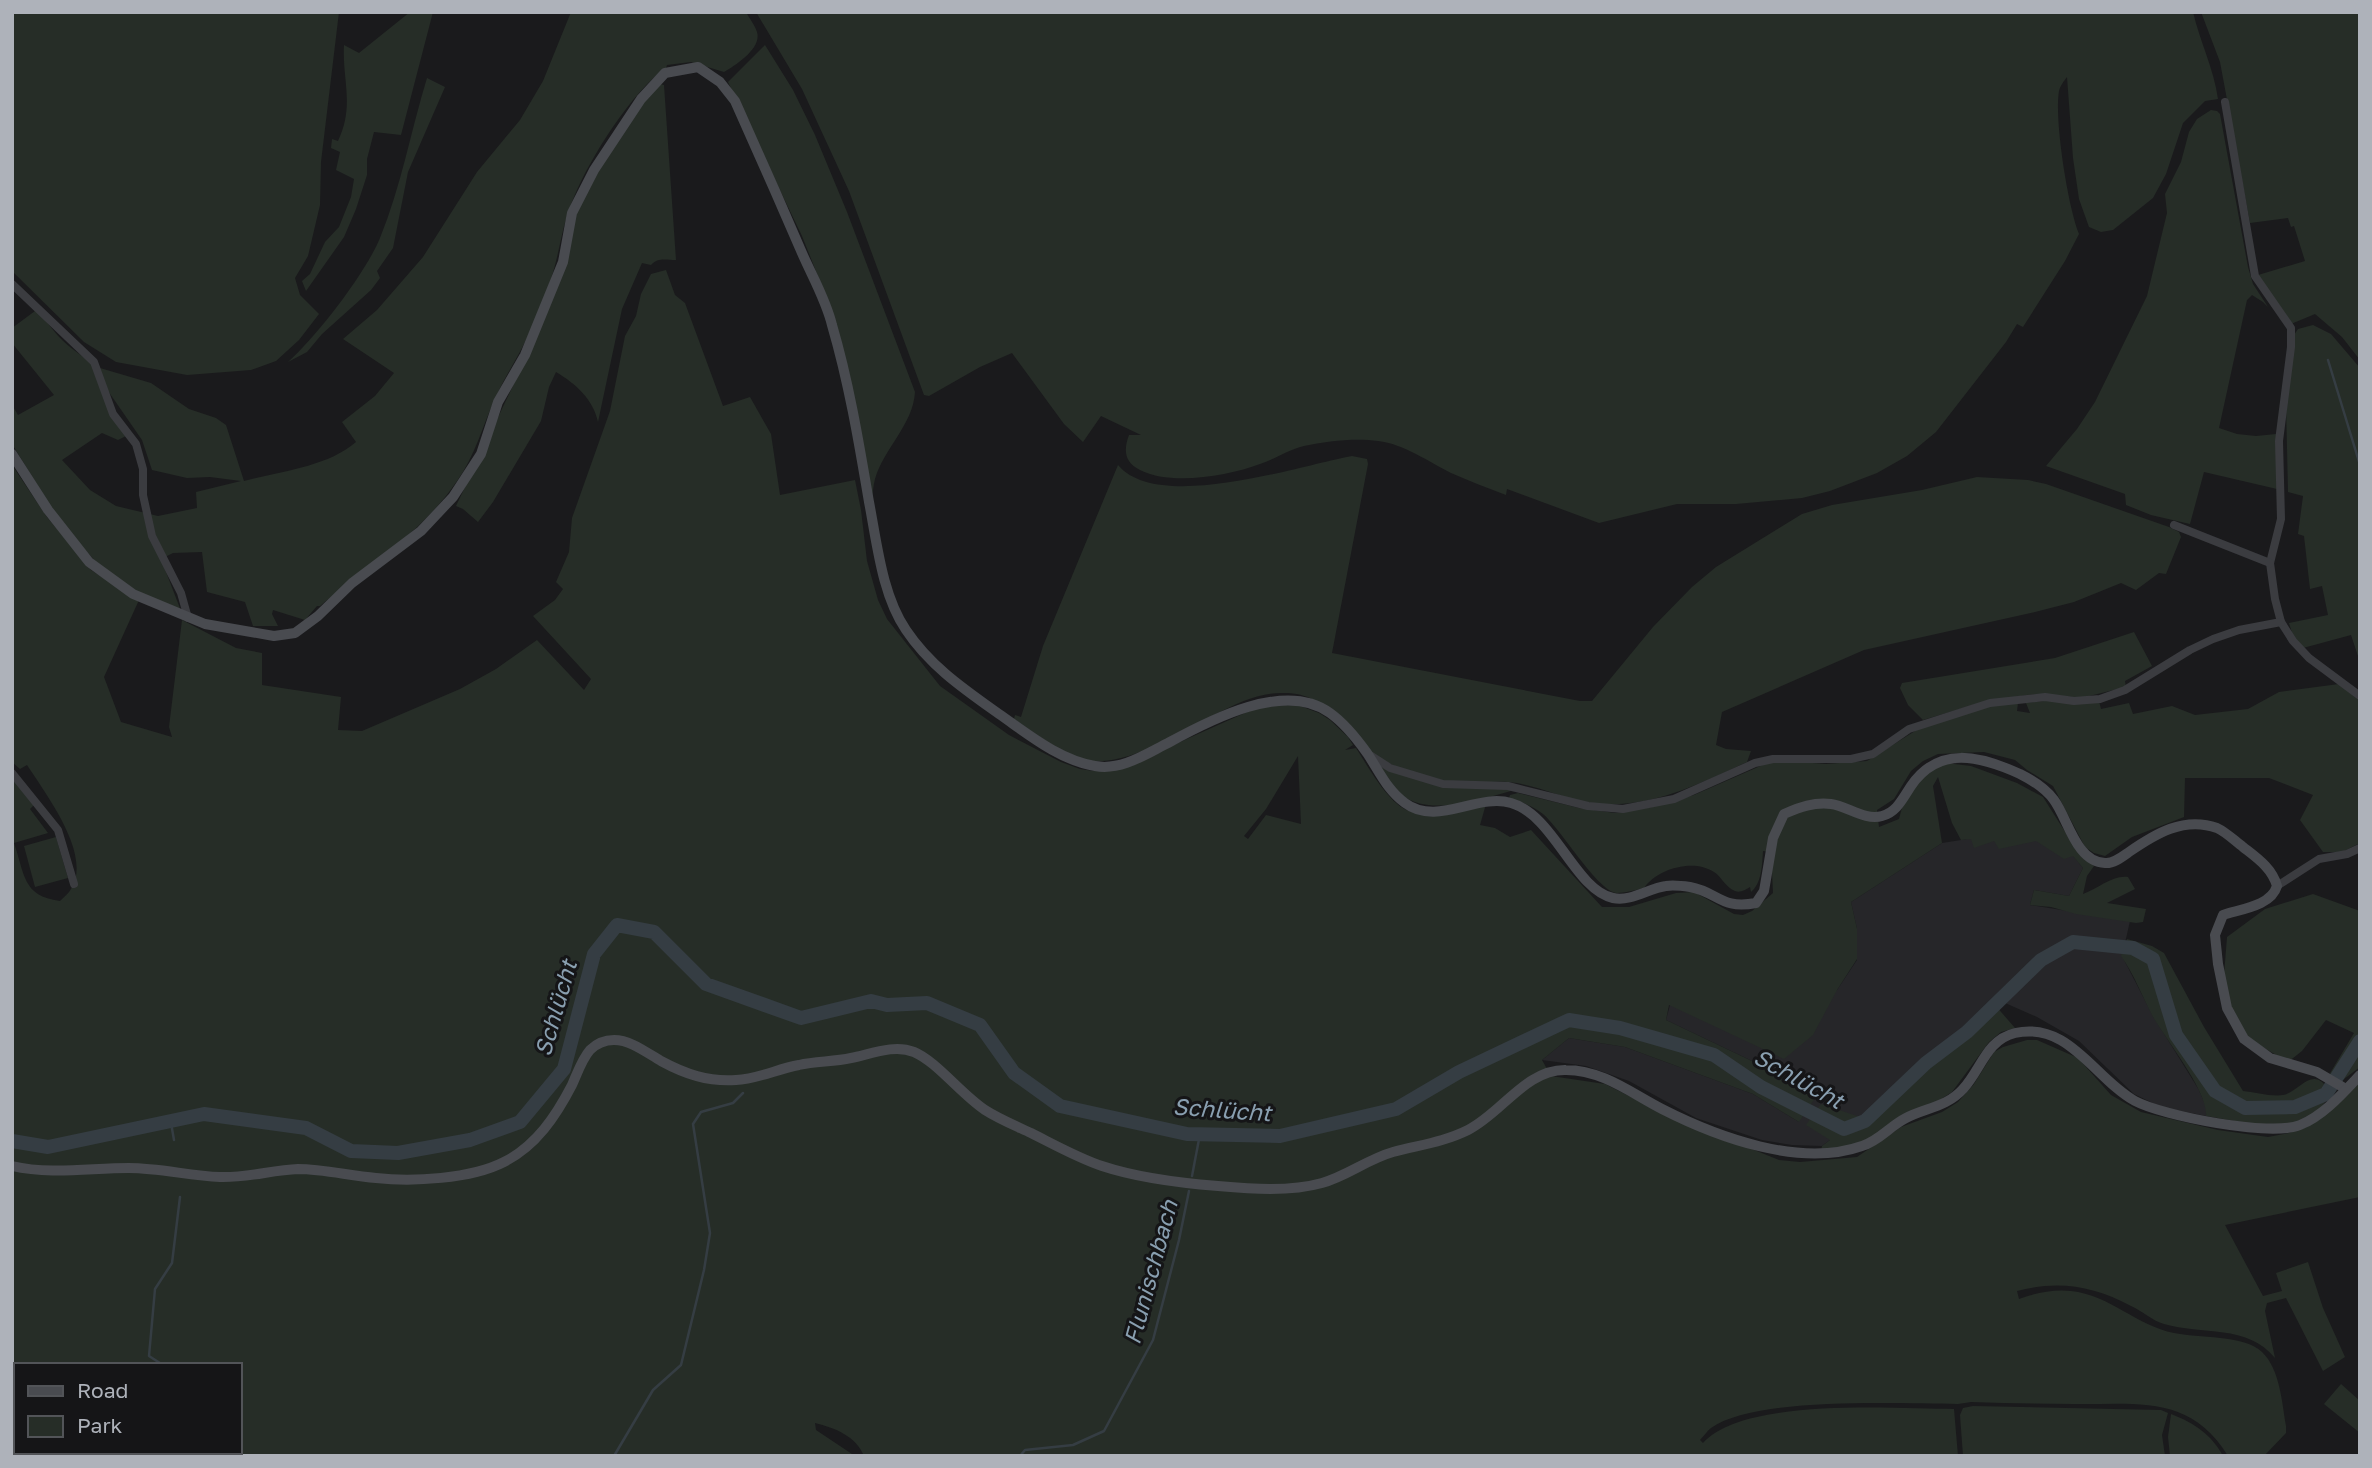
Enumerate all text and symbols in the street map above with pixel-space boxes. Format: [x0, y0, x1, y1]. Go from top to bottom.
water label: Schlücht [528, 955, 583, 1059]
water label: Schlücht [1749, 1042, 1850, 1115]
water label: Schlücht [1172, 1092, 1274, 1127]
water label: Flunischbach [1117, 1196, 1183, 1347]
legend [14, 1363, 242, 1454]
text: Road [77, 1377, 128, 1403]
text: Park [77, 1412, 123, 1438]

